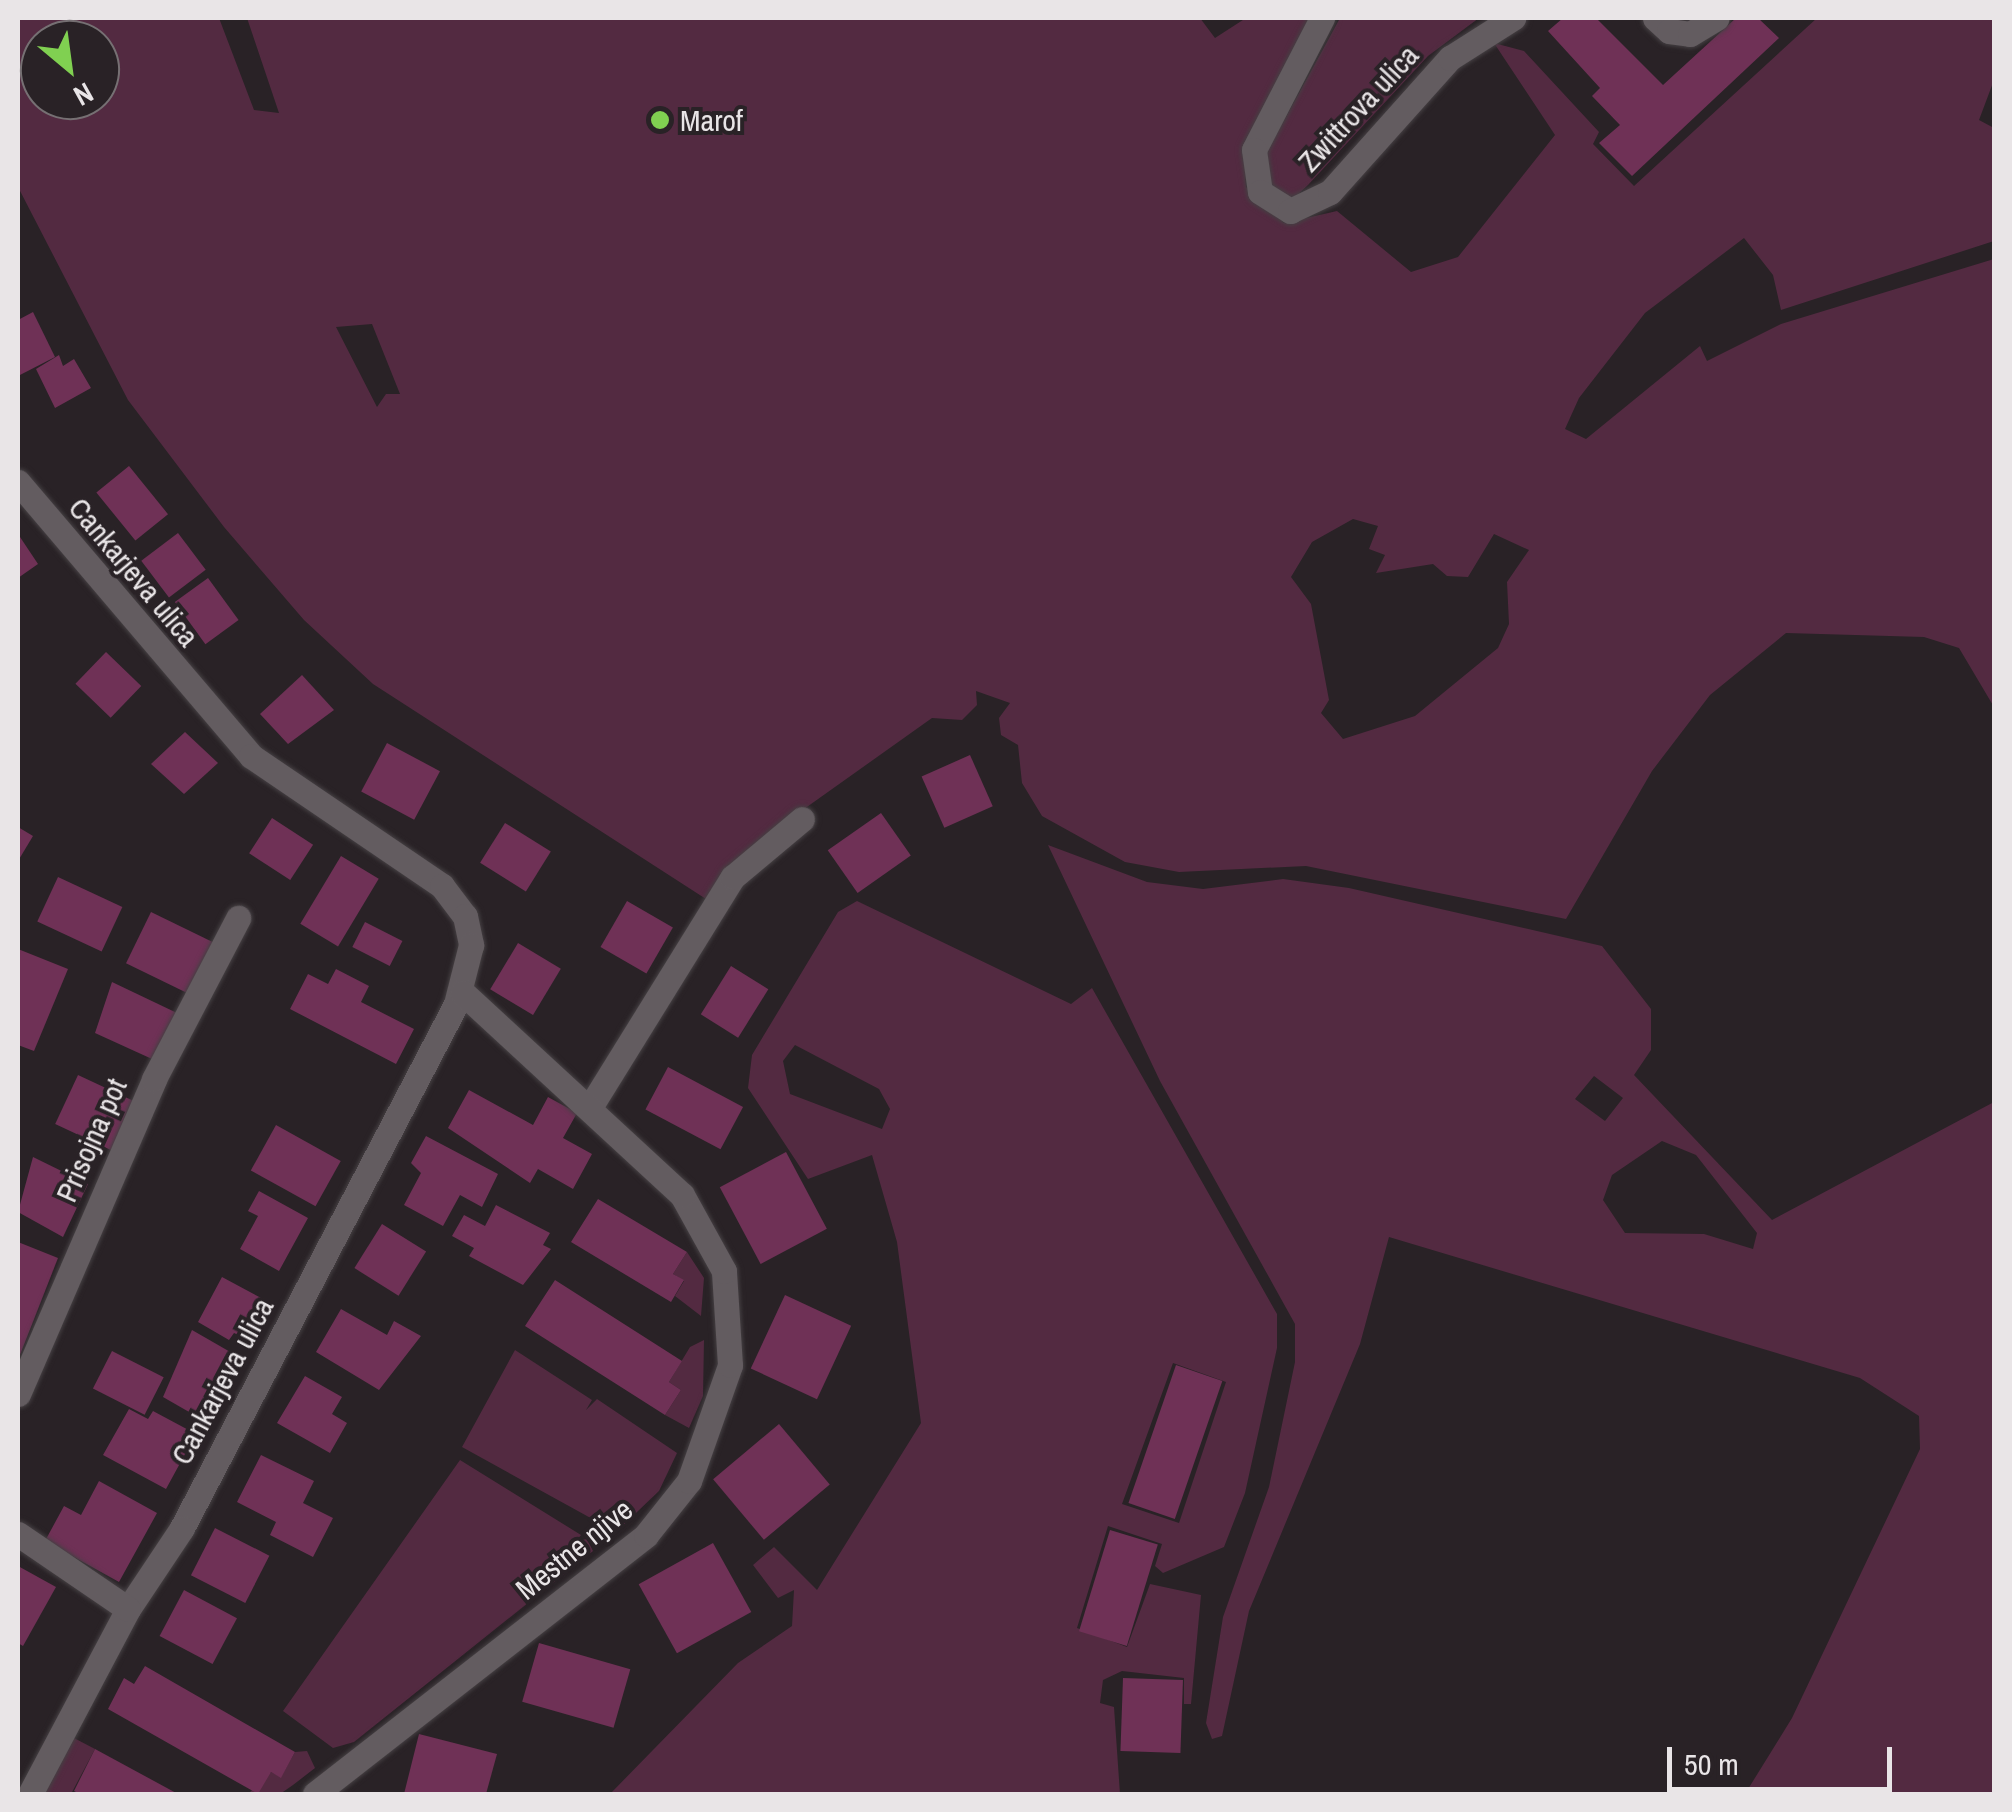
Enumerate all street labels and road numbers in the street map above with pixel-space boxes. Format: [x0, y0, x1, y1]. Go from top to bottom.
street label: Zwittrova ulica [1290, 37, 1426, 179]
street label: Cankarjeva ulica [61, 490, 207, 654]
street label: Prisojna pot [48, 1073, 134, 1207]
street label: Cankarjeva ulica [163, 1292, 281, 1470]
street label: Mestne njive [508, 1491, 640, 1607]

